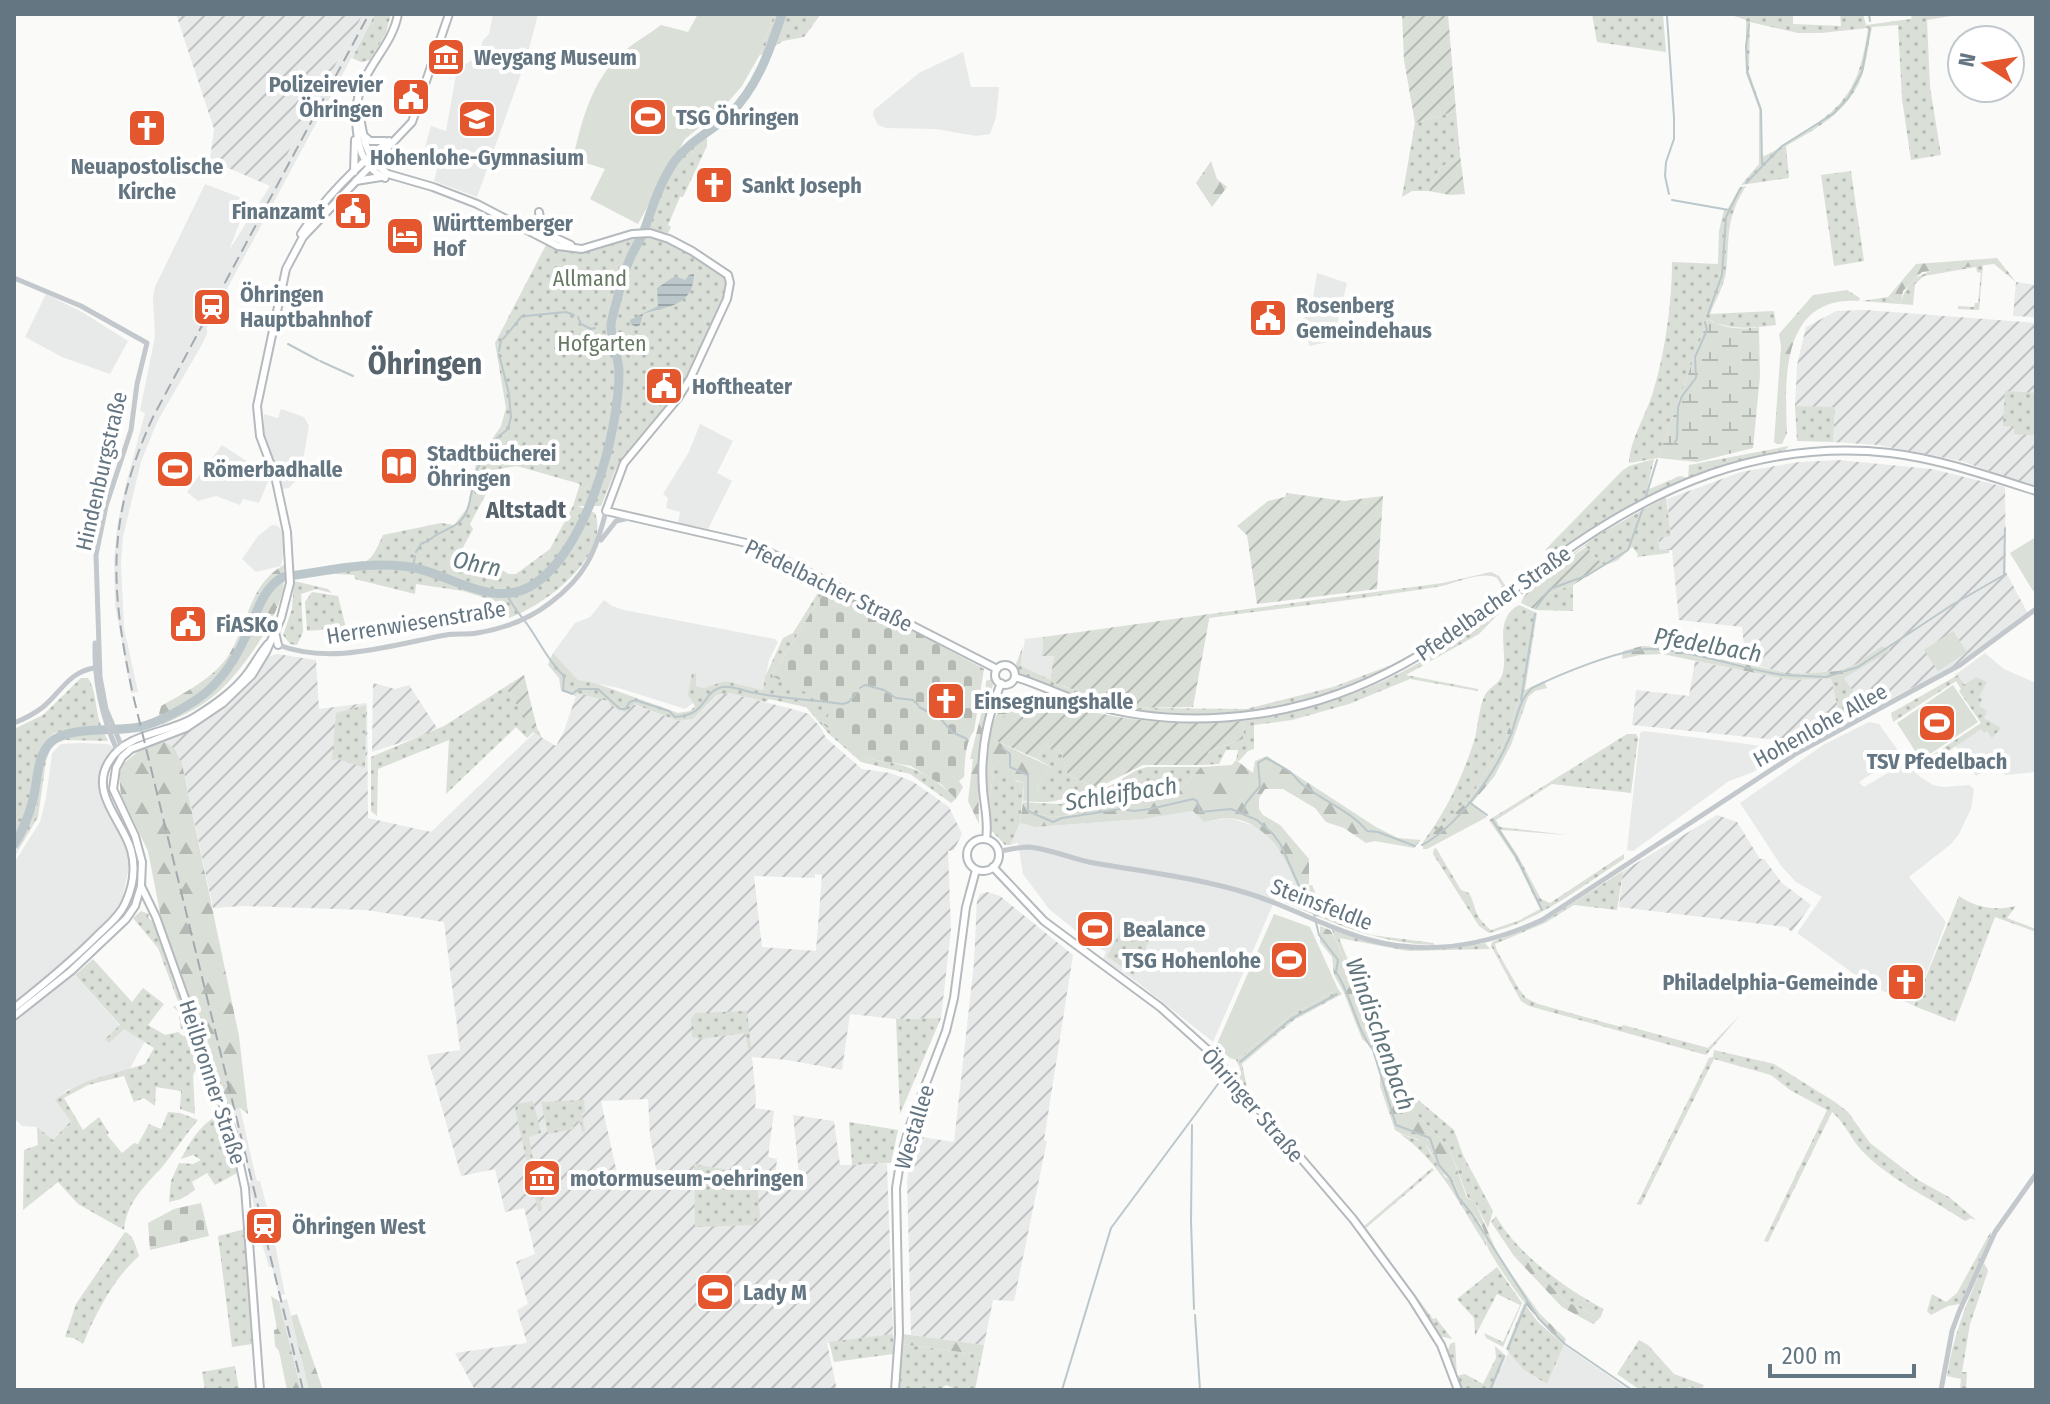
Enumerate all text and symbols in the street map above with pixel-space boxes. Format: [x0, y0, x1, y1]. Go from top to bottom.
north arrow [1946, 24, 2026, 104]
museum icon: Weygang Museum [425, 36, 467, 78]
place label: Weygang Museum [474, 44, 637, 71]
text: N [1952, 51, 1982, 69]
place label: Polizeirevier Öhringen [269, 71, 384, 123]
public building icon: Polizeirevier Öhringen [390, 76, 432, 118]
sports icon: TSG Öhringen [627, 96, 669, 138]
school or university icon: Hohenlohe-Gymnasium [456, 98, 498, 140]
place label: TSG Öhringen [676, 104, 799, 131]
church icon: Neuapostolische Kirche [126, 107, 168, 149]
place label: Hohenlohe-Gymnasium [370, 144, 584, 171]
place label: Neuapostolische Kirche [71, 153, 223, 205]
church icon: Sankt Joseph [693, 164, 735, 206]
place label: Sankt Joseph [742, 172, 862, 199]
public building icon: Finanzamt [332, 190, 374, 232]
place label: Finanzamt [232, 198, 325, 225]
place label: Württemberger Hof [433, 210, 574, 262]
hotel icon: Württemberger Hof [384, 215, 426, 257]
park label: Allmand [553, 265, 627, 292]
place label: Öhringen Hauptbahnhof [240, 281, 373, 333]
station icon: Öhringen Hauptbahnhof [191, 286, 233, 328]
place label: Rosenberg Gemeindehaus [1296, 292, 1432, 344]
public building icon: Rosenberg Gemeindehaus [1247, 297, 1289, 339]
park label: Hofgarten [557, 330, 647, 357]
district label: Öhringen [368, 345, 482, 382]
public building icon: Hoftheater [643, 365, 685, 407]
place label: Hoftheater [692, 373, 793, 400]
street label: Hindenburgstraße [70, 389, 133, 553]
place label: Stadtbücherei Öhringen [427, 440, 557, 492]
library icon: Stadtbücherei Öhringen [378, 445, 420, 487]
sports icon: Römerbadhalle [154, 448, 196, 490]
place label: Römerbadhalle [203, 456, 343, 483]
district label: Altstadt [485, 496, 567, 524]
street label: Pfedelbacher Straße [741, 533, 917, 638]
street label: Pfedelbacher Straße [1411, 540, 1576, 667]
water label: Ohrn [450, 545, 504, 583]
street label: Herrenwiesenstraße [325, 595, 508, 650]
public building icon: FiASKo [167, 603, 209, 645]
place label: FiASKo [216, 611, 279, 638]
water label: Pfedelbach [1652, 622, 1764, 668]
street label: Hohenlohe Allee [1749, 678, 1892, 773]
church icon: Einsegnungshalle [925, 680, 967, 722]
place label: Einsegnungshalle [974, 688, 1134, 715]
sports icon: TSV Pfedelbach [1916, 702, 1958, 744]
place label: TSV Pfedelbach [1867, 748, 2007, 775]
water label: Schleifbach [1062, 771, 1179, 817]
street label: Steinsfeldle [1267, 873, 1376, 936]
sports icon: Bealance [1074, 908, 1116, 950]
place label: Bealance [1123, 916, 1206, 943]
sports icon: TSG Hohenlohe [1268, 939, 1310, 981]
place label: TSG Hohenlohe [1122, 947, 1261, 974]
water label: Windischenbach [1339, 954, 1421, 1114]
church icon: Philadelphia-Gemeinde [1885, 961, 1927, 1003]
place label: Philadelphia-Gemeinde [1663, 969, 1878, 996]
street label: Heilbronner Straße [173, 997, 252, 1168]
street label: Öhringer Straße [1196, 1043, 1310, 1168]
street label: Westallee [889, 1081, 940, 1173]
museum icon: motormuseum-oehringen [521, 1157, 563, 1199]
place label: motormuseum-oehringen [570, 1165, 804, 1192]
station icon: Öhringen West [243, 1205, 285, 1247]
place label: Öhringen West [292, 1213, 426, 1240]
sports icon: Lady M [694, 1271, 736, 1313]
place label: Lady M [743, 1279, 807, 1306]
scale bar [1770, 1328, 1914, 1378]
text: 200 m [1782, 1342, 1842, 1370]

